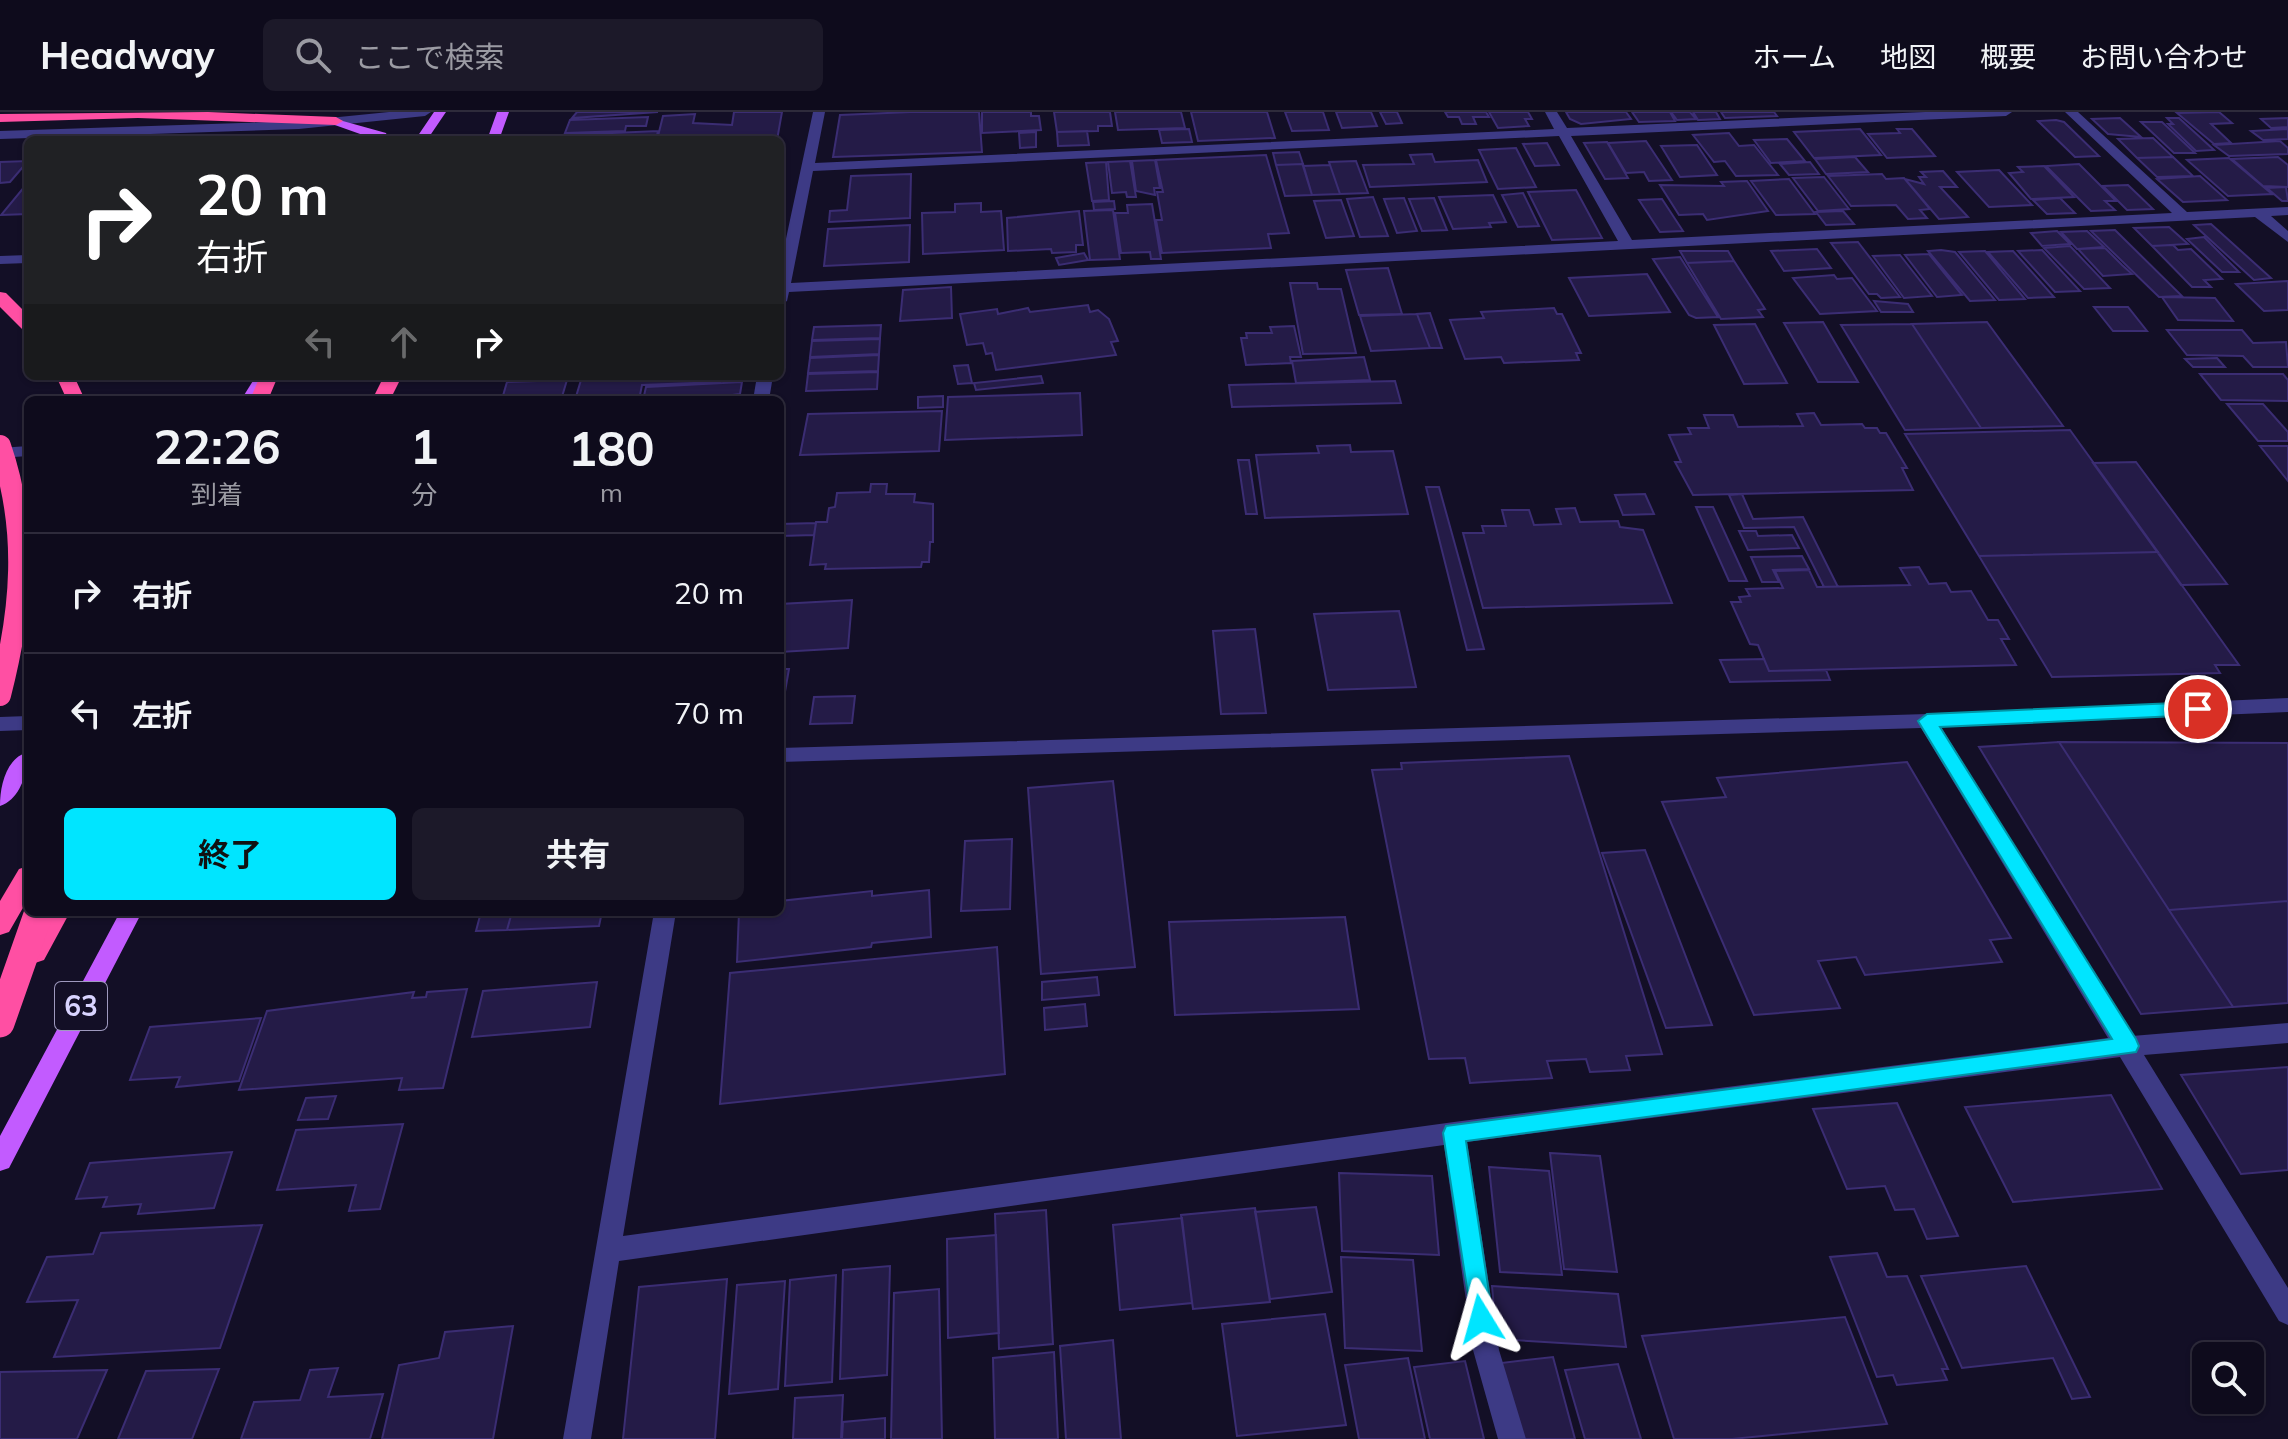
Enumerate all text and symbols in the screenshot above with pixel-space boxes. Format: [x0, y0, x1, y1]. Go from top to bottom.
search box [263, 19, 823, 91]
text: Headway [40, 31, 215, 79]
icon: search [291, 33, 335, 77]
text: ここで検索 [355, 38, 505, 76]
text: ホーム [1753, 39, 1836, 74]
text: 地図 [1880, 39, 1936, 74]
text: 概要 [1980, 39, 2036, 74]
text: お問い合わせ [2080, 39, 2248, 74]
text: 20 m [196, 159, 329, 229]
icon: right [64, 168, 168, 272]
text: 右折 [196, 234, 268, 279]
icon: left [298, 320, 342, 364]
icon: ahead [382, 320, 426, 364]
icon: right [466, 320, 510, 364]
text: 22:26 [153, 416, 281, 476]
text: 1 [410, 416, 439, 476]
text: 180 [568, 418, 655, 478]
text: m [600, 476, 623, 509]
text: 到着 [191, 478, 243, 511]
text: 分 [411, 478, 437, 511]
icon: right [64, 571, 108, 615]
text: 20 m [674, 574, 744, 612]
text: 右折 [132, 576, 192, 614]
pin [2164, 675, 2232, 743]
icon: arrive [2176, 687, 2220, 731]
icon: left [64, 691, 108, 735]
text: 70 m [674, 694, 744, 732]
text: 左折 [132, 696, 192, 734]
button: 終了 [64, 808, 396, 900]
button: 共有 [412, 808, 744, 900]
road number: 63 [55, 982, 107, 1030]
position arrow [1439, 1277, 1523, 1361]
map controls [2192, 1342, 2264, 1414]
button: search [2192, 1342, 2264, 1414]

